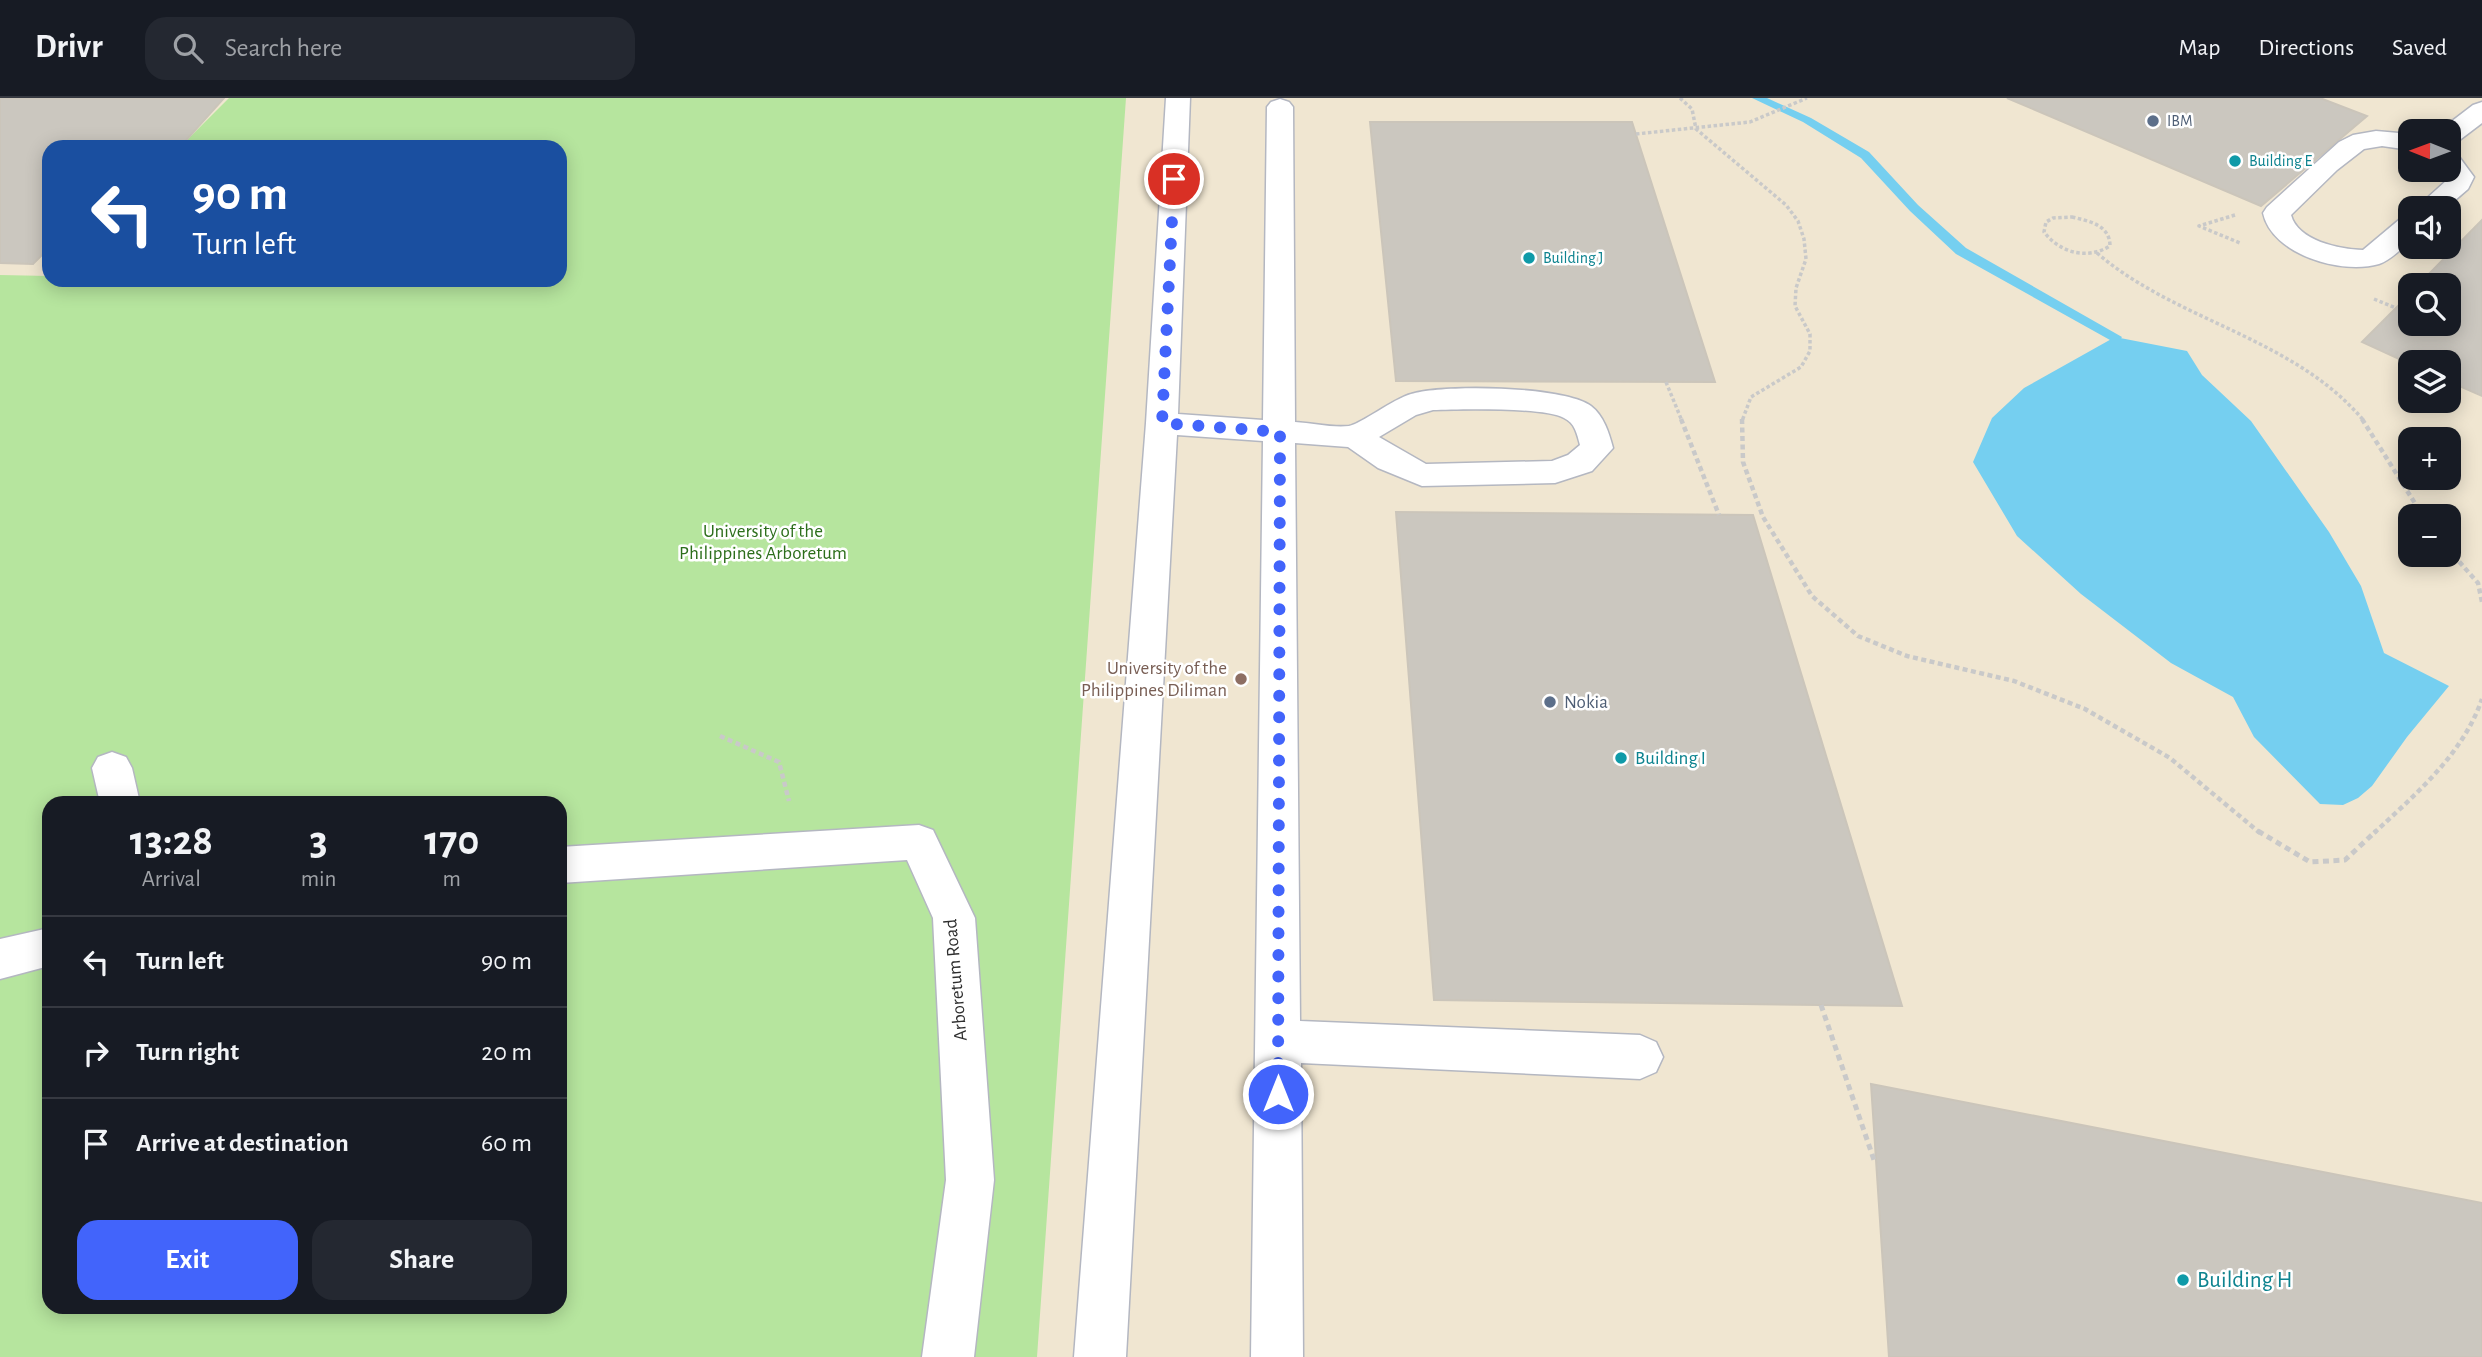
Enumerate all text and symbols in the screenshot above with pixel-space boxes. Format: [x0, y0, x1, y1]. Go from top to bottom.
search box [145, 17, 635, 80]
icon: search [169, 29, 207, 67]
text: Drivr [35, 31, 103, 64]
text: Search here [225, 35, 342, 61]
text: Map [2178, 36, 2220, 60]
text: Directions [2258, 36, 2354, 60]
text: Saved [2392, 36, 2447, 60]
marker: IBM [2145, 113, 2161, 129]
place label: IBM [2167, 113, 2193, 129]
north arrow [2398, 119, 2460, 182]
map controls [2398, 119, 2461, 567]
pin [1144, 149, 1204, 209]
marker: Building E [2227, 153, 2243, 169]
place label: Building E [2249, 153, 2312, 169]
icon: arrive [1155, 160, 1193, 198]
icon: left [77, 168, 168, 259]
text: 90 m [192, 170, 288, 219]
button: sound [2398, 196, 2461, 259]
text: Turn left [192, 228, 296, 260]
marker: Building J [1521, 250, 1537, 266]
place label: Building J [1543, 250, 1603, 266]
button: search [2398, 273, 2461, 336]
button: layers [2398, 350, 2461, 413]
button: + [2398, 427, 2461, 490]
button: − [2398, 504, 2461, 567]
park label: University of the Philippines Arboretum [679, 522, 847, 563]
place label: University of the Philippines Diliman [1081, 659, 1227, 700]
marker: University of the Philippines Diliman [1233, 671, 1249, 687]
place label: Nokia [1564, 693, 1608, 712]
marker: Nokia [1542, 694, 1558, 710]
place label: Building I [1635, 749, 1706, 768]
marker: Building I [1613, 750, 1629, 766]
text: 13:28 [130, 820, 213, 862]
text: 3 [310, 820, 328, 862]
text: 170 [424, 820, 479, 862]
text: Arrival [142, 868, 201, 891]
text: min [301, 868, 336, 891]
text: m [443, 868, 461, 891]
street label: Arboretum Road [941, 918, 971, 1042]
icon: left [77, 943, 115, 981]
text: Turn left [136, 948, 224, 974]
text: 90 m [481, 948, 532, 974]
icon: right [77, 1034, 115, 1072]
text: Turn right [136, 1039, 239, 1065]
text: 20 m [481, 1039, 532, 1065]
position arrow [1241, 1057, 1315, 1131]
icon: arrive [77, 1125, 115, 1163]
text: Arrive at destination [136, 1130, 349, 1156]
text: 60 m [481, 1130, 532, 1156]
button: Exit [77, 1220, 298, 1300]
button: Share [312, 1220, 532, 1300]
place label: Building H [2197, 1269, 2292, 1292]
marker: Building H [2175, 1272, 2191, 1288]

